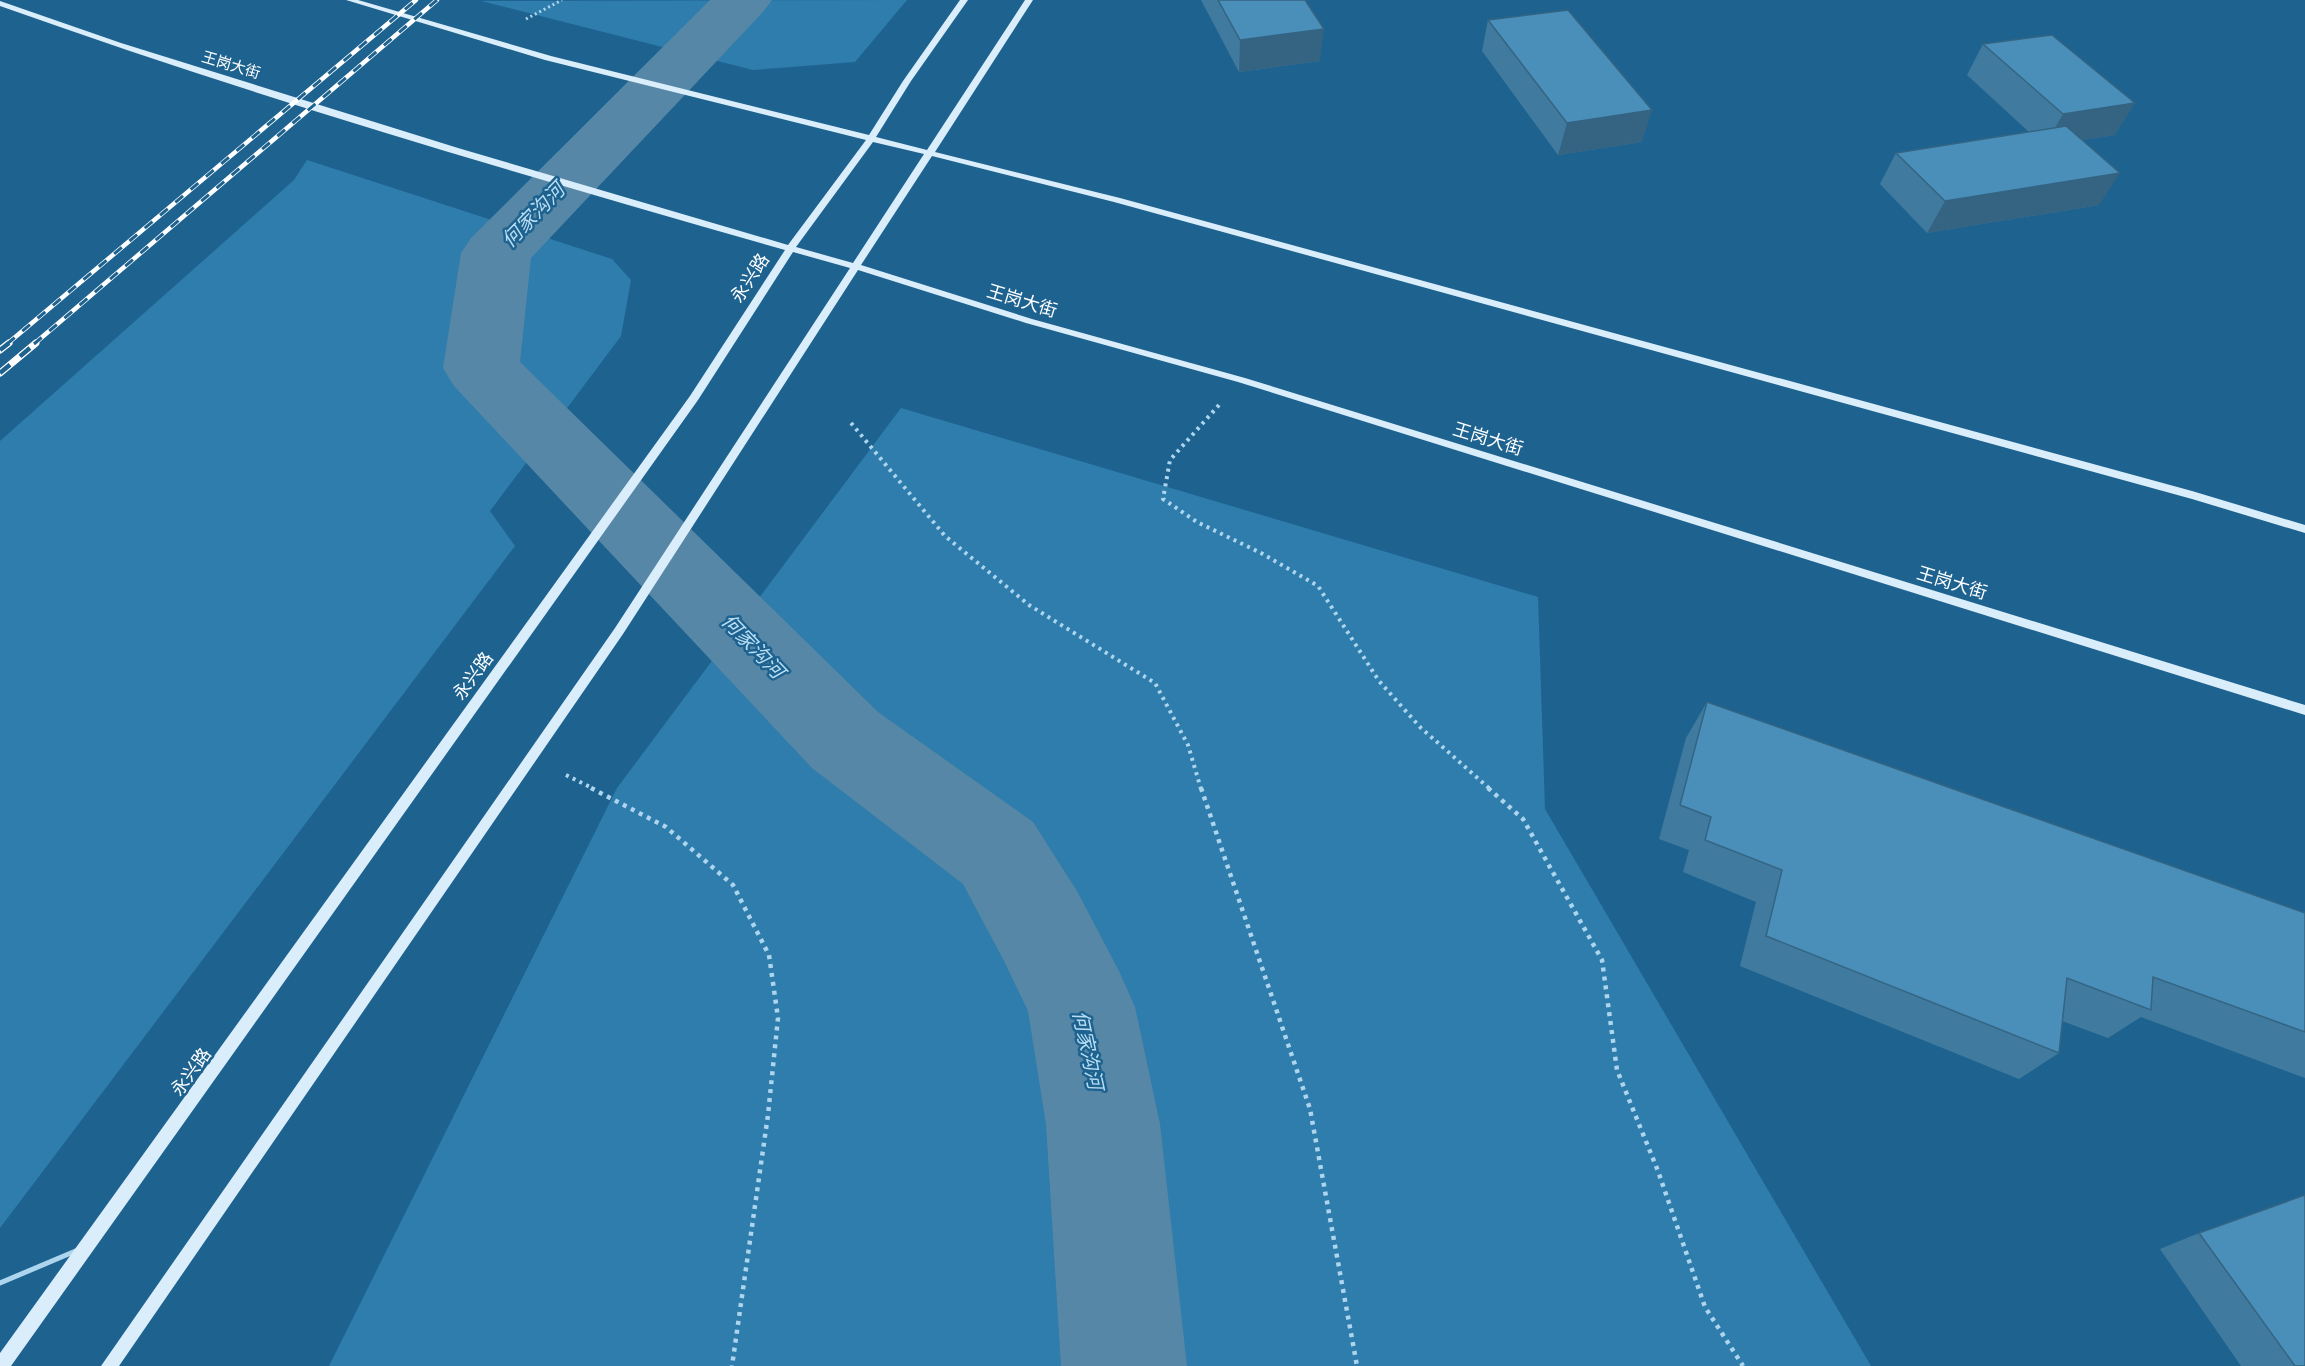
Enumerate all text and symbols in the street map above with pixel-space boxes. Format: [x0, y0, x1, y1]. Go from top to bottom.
street label: 王岗大街 [199, 46, 263, 83]
water label: 何家沟河 [495, 174, 574, 253]
street label: 永兴路 [724, 248, 775, 307]
street label: 王岗大街 [984, 278, 1060, 323]
street label: 王岗大街 [1450, 416, 1526, 461]
street label: 王岗大街 [1914, 560, 1990, 605]
water label: 何家沟河 [715, 608, 794, 687]
street label: 永兴路 [447, 647, 499, 705]
water label: 何家沟河 [1066, 1008, 1111, 1096]
street label: 永兴路 [165, 1043, 217, 1101]

